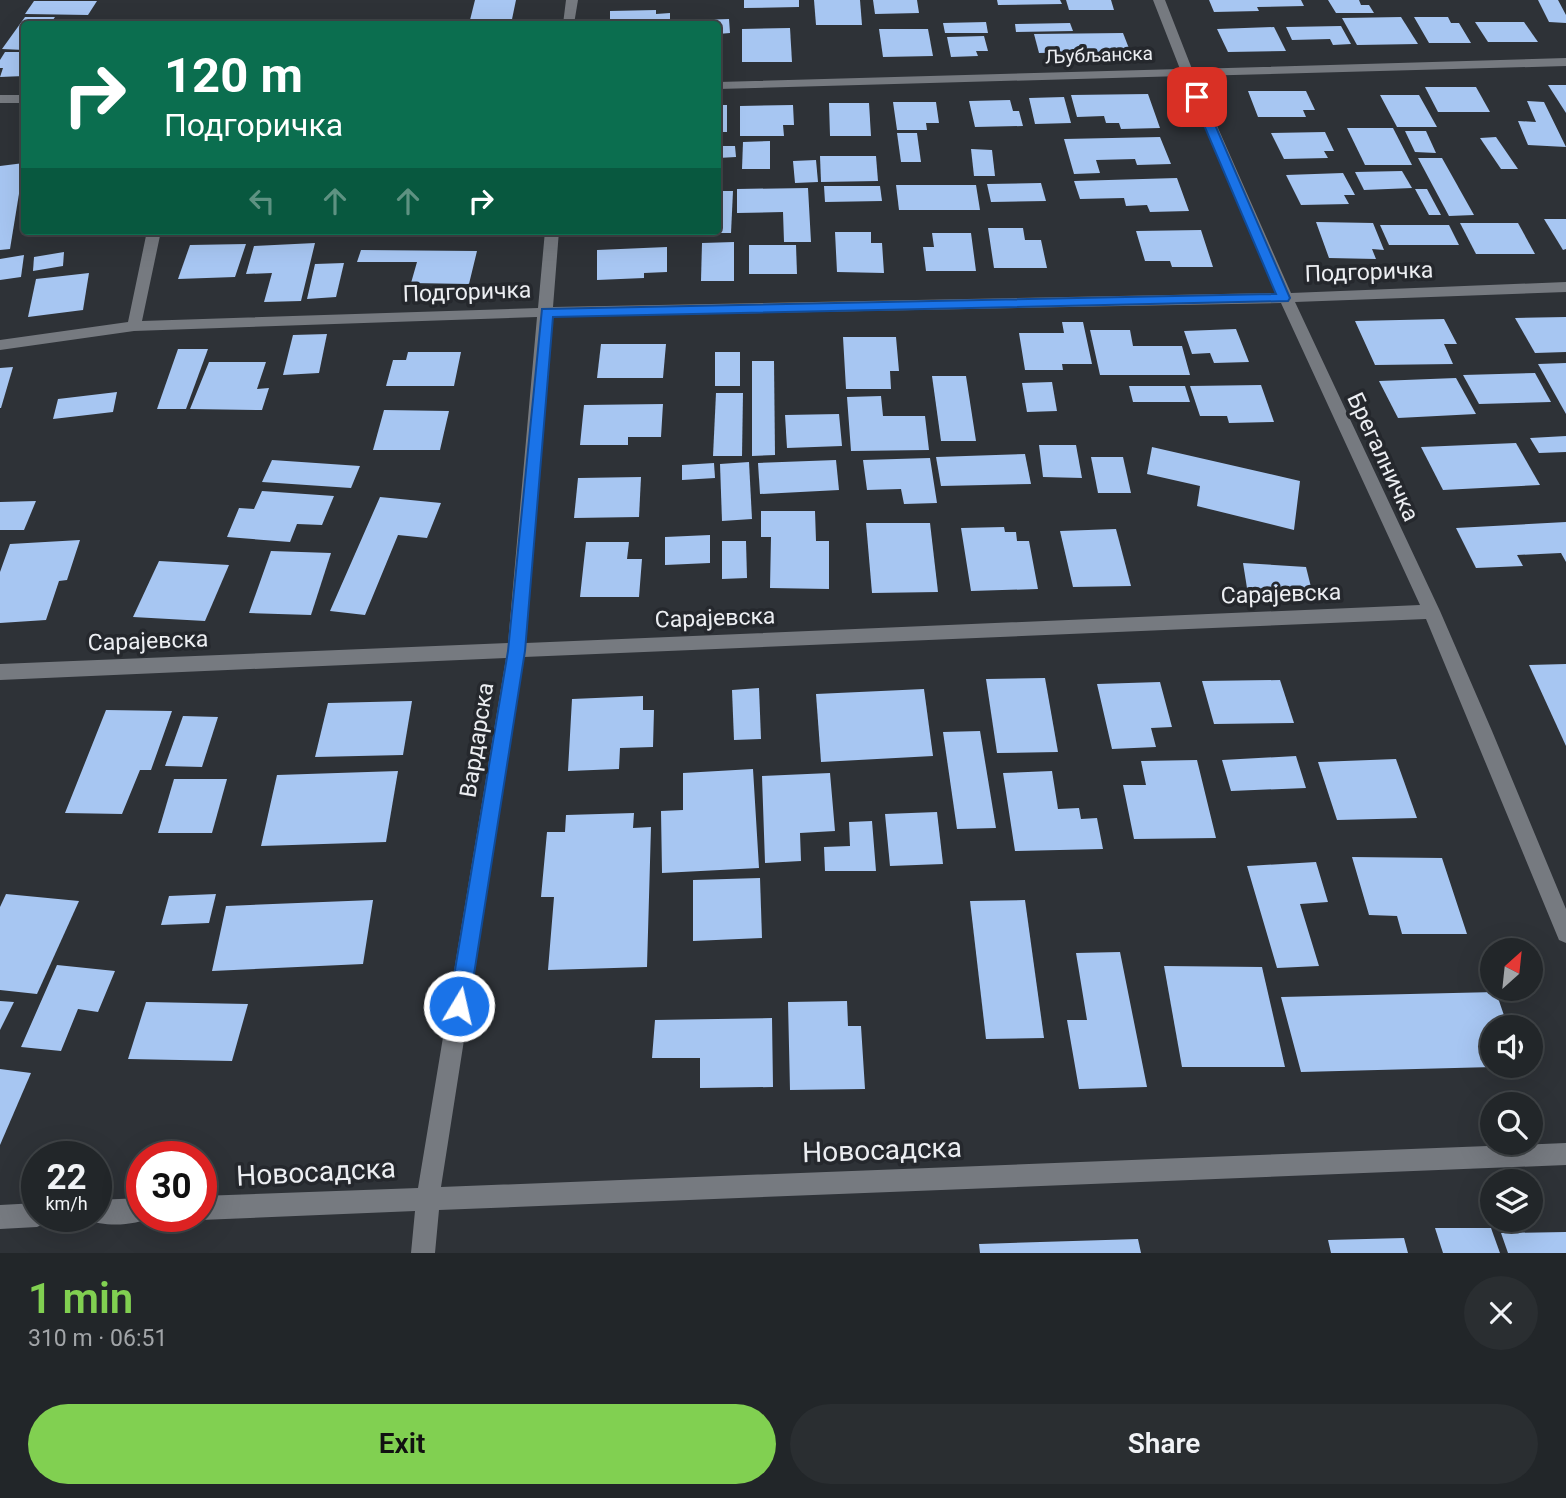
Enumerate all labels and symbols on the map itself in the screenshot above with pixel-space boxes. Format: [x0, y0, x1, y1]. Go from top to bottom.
street label: Љубљанска [1045, 42, 1153, 68]
pin [1167, 67, 1227, 127]
street label: Подгоричка [1304, 256, 1434, 288]
street label: Подгоричка [402, 276, 532, 308]
street label: Брегалничка [1341, 388, 1425, 526]
street label: Сарајевска [1220, 578, 1342, 610]
street label: Сарајевска [654, 602, 776, 634]
street label: Сарајевска [87, 625, 209, 657]
street label: Вардарска [455, 681, 499, 799]
north arrow [1480, 938, 1544, 1001]
position arrow [422, 969, 496, 1043]
street label: Новосадска [802, 1131, 962, 1169]
speed limit sign: 30 [126, 1141, 217, 1232]
street label: Новосадска [235, 1151, 397, 1193]

